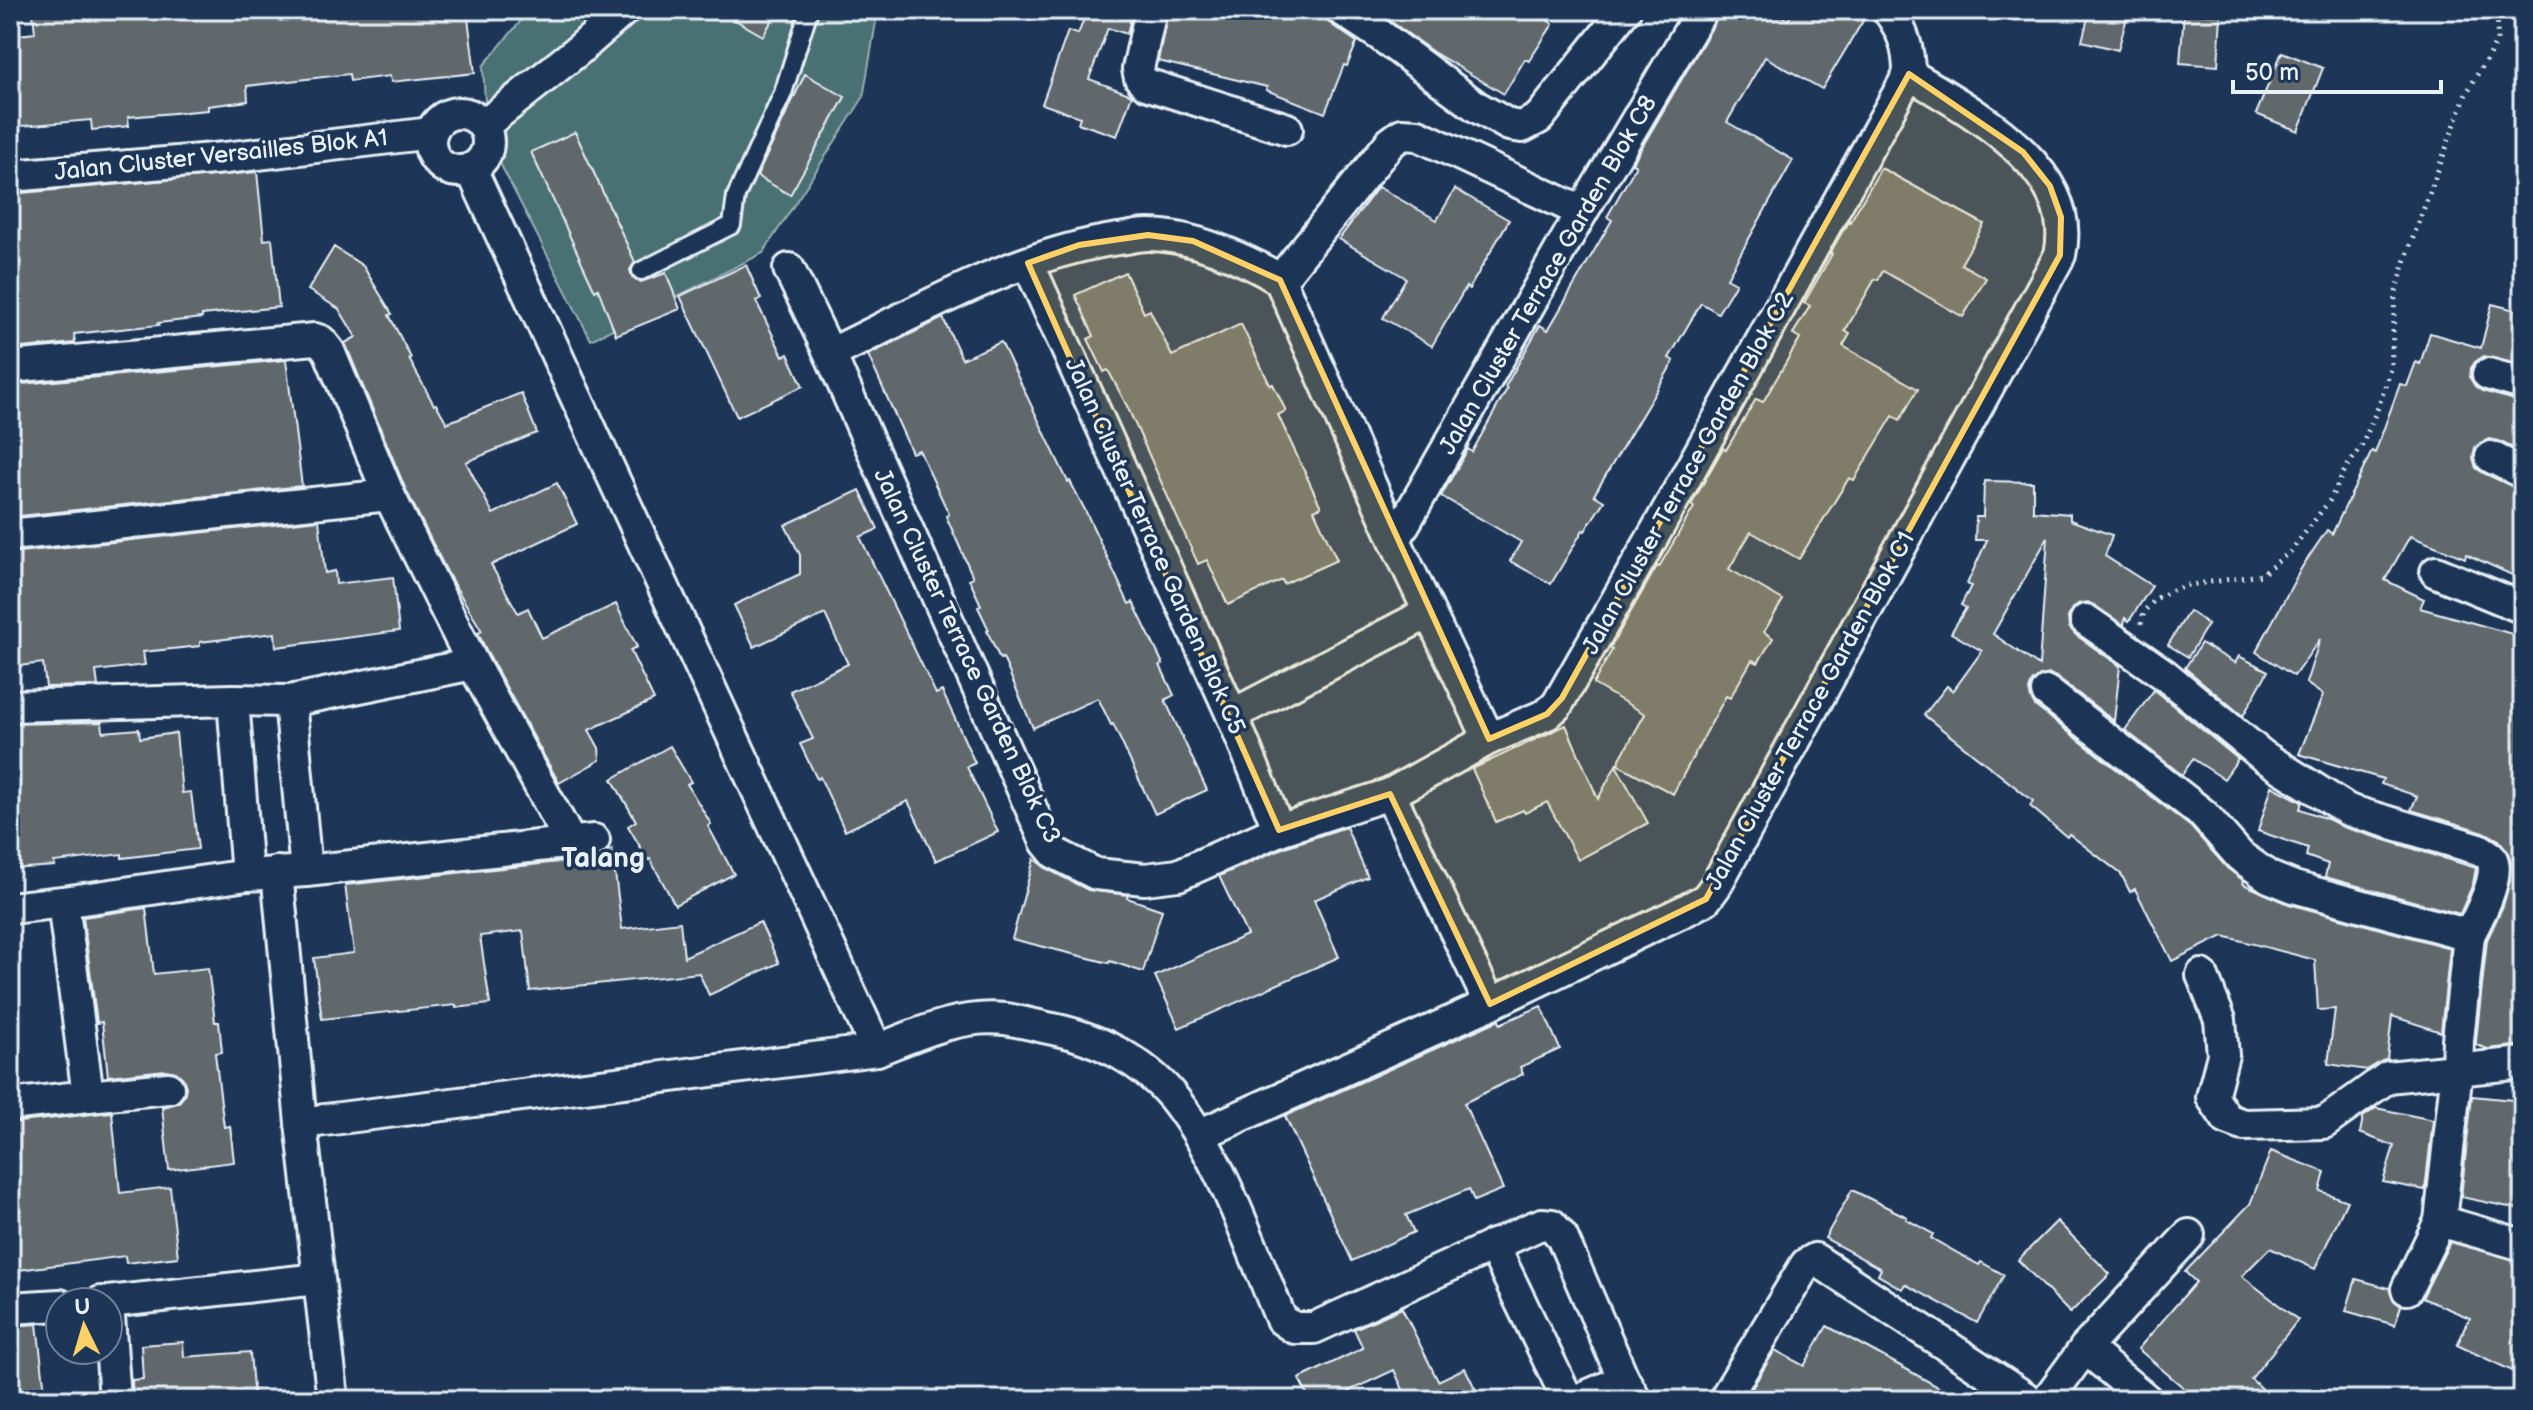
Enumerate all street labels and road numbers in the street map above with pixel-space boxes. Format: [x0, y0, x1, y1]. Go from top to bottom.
street label: Jalan Cluster Terrace Garden Blok C8 [1433, 90, 1663, 460]
street label: Jalan Cluster Versailles Blok A1 [53, 123, 389, 187]
street label: Jalan Cluster Terrace Garden Blok C2 [1576, 287, 1800, 659]
street label: Jalan Cluster Terrace Garden Blok C5 [1058, 353, 1252, 739]
street label: Jalan Cluster Terrace Garden Blok C3 [867, 464, 1067, 848]
street label: Jalan Cluster Terrace Garden Blok C1 [1699, 527, 1921, 895]

